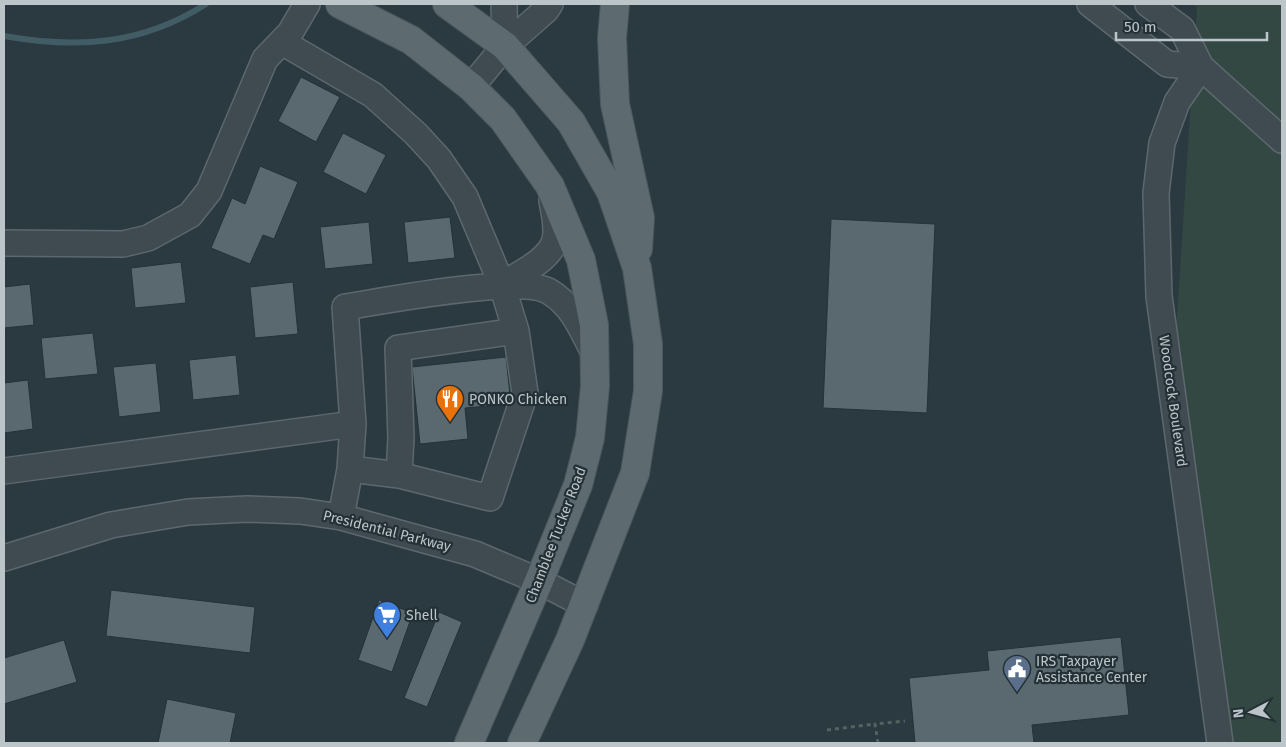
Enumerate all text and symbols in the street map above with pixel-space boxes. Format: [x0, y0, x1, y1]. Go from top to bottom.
scale bar [1116, 10, 1267, 42]
text: 50 m [1124, 18, 1157, 36]
street label: Woodcock Boulevard [1155, 334, 1191, 468]
restaurant icon: PONKO Chicken [435, 384, 465, 423]
place label: PONKO Chicken [469, 391, 567, 408]
street label: Chamblee Tucker Road [522, 465, 590, 605]
street label: Presidential Parkway [321, 507, 453, 555]
supermarket icon: Shell [372, 600, 402, 639]
place label: Shell [406, 607, 438, 624]
place label: IRS Taxpayer Assistance Center [1036, 653, 1148, 686]
public building icon: IRS Taxpayer Assistance Center [1002, 654, 1032, 693]
north arrow [1226, 687, 1276, 737]
text: N [1230, 708, 1248, 719]

